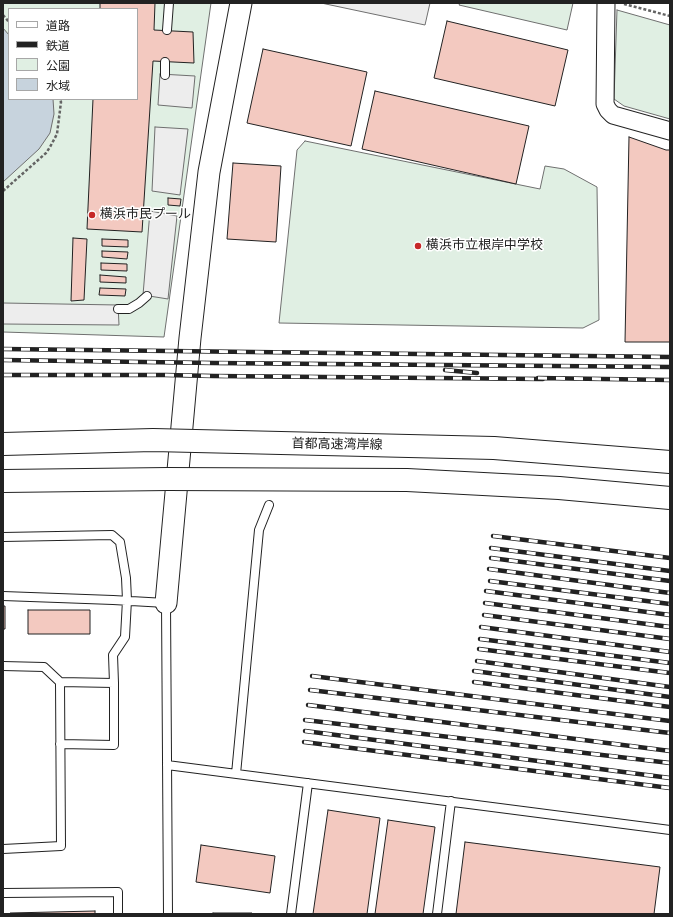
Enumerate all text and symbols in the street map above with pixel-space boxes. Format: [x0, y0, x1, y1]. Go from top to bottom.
legend [8, 8, 138, 100]
text: 道路 [46, 19, 70, 33]
text: 鉄道 [46, 39, 70, 53]
text: 公園 [46, 59, 70, 73]
text: 水域 [46, 79, 70, 93]
place label: 横浜市民プール [100, 207, 191, 223]
marker: 横浜市民プール [87, 210, 97, 220]
place label: 横浜市立根岸中学校 [426, 238, 543, 254]
marker: 横浜市立根岸中学校 [413, 241, 423, 251]
street label: 首都高速湾岸線 [291, 436, 383, 454]

